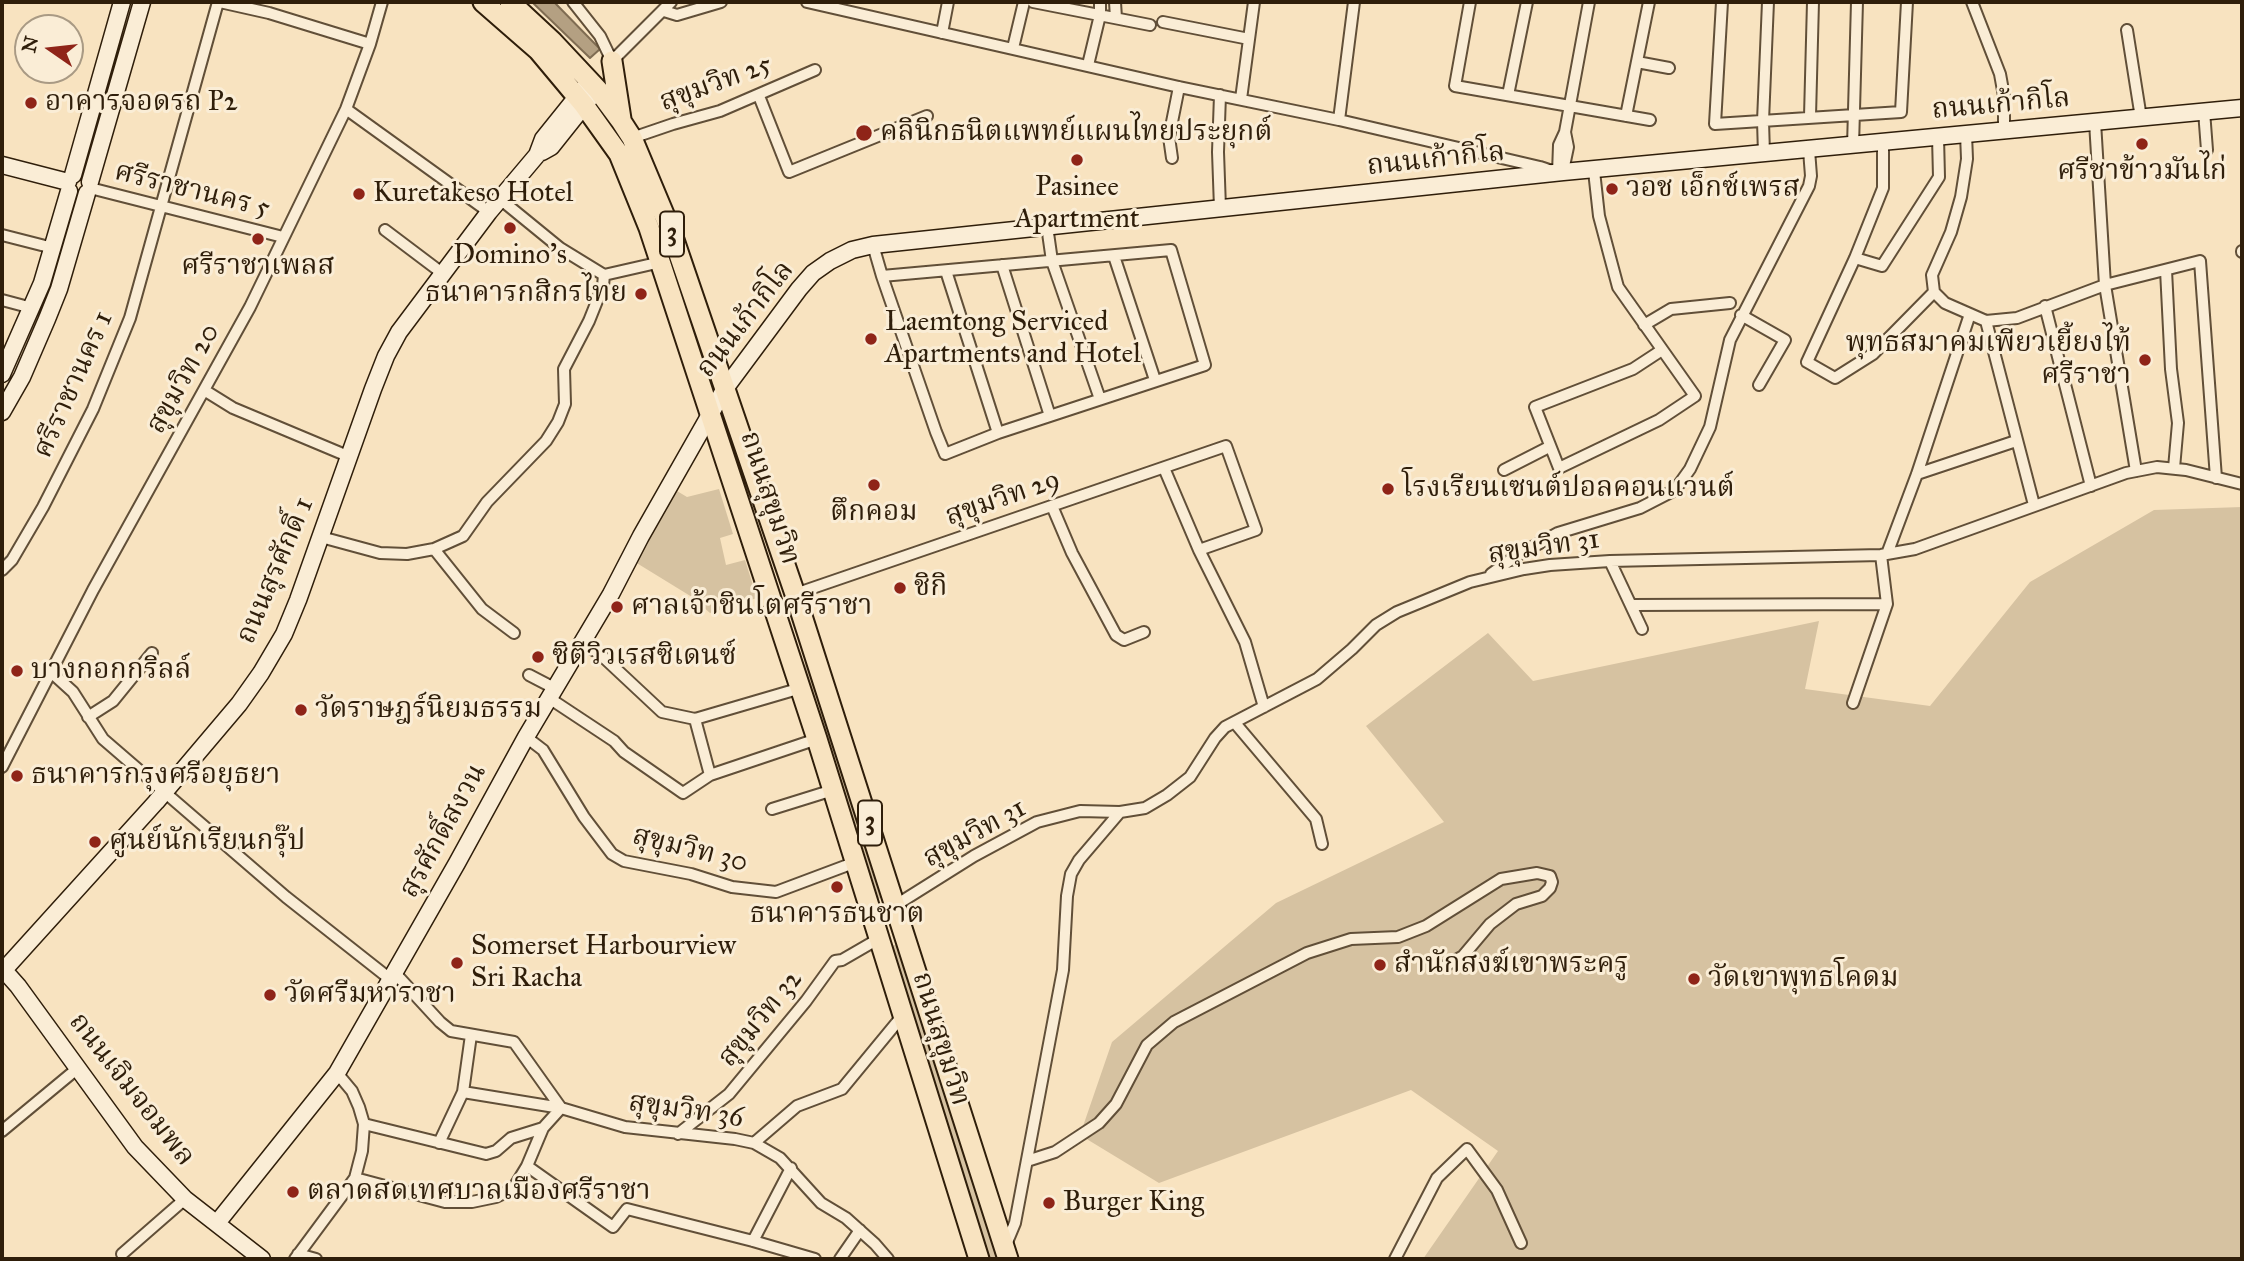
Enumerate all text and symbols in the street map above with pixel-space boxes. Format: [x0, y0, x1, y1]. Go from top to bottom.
north arrow [14, 14, 84, 84]
text: N [17, 34, 43, 55]
street label: สุขุมวิท 25 [655, 48, 777, 120]
street label: ถนนเก้ากิโล [1930, 82, 2072, 128]
place label: อาคารจอดรถ P2 [45, 86, 238, 120]
marker: อาคารจอดรถ P2 [23, 95, 39, 111]
place label: คลินิกธนิตแพทย์แผนไทยประยุกต์ [880, 116, 1272, 150]
marker: คลินิกธนิตแพทย์แผนไทยประยุกต์ [854, 123, 874, 143]
street label: ถนนเก้ากิโล [1365, 136, 1507, 184]
marker: ศรีชาข้าวมันไก่ [2134, 136, 2150, 152]
marker: Pasinee Apartment [1069, 152, 1085, 168]
street label: ศรีราชานคร 5 [111, 155, 273, 227]
place label: ศรีชาข้าวมันไก่ [2057, 155, 2227, 189]
place label: Pasinee Apartment [1014, 171, 1140, 237]
place label: วอช เอ็กซ์เพรส [1626, 172, 1800, 206]
place label: Kuretakeso Hotel [373, 177, 573, 211]
marker: วอช เอ็กซ์เพรส [1604, 181, 1620, 197]
marker: Kuretakeso Hotel [351, 186, 367, 202]
road number: 3 [660, 212, 684, 256]
marker: Domino's [502, 220, 518, 236]
marker: ศรีราชาเพลส [250, 231, 266, 247]
place label: Domino's [453, 239, 567, 273]
place label: ศรีราชาเพลส [181, 250, 335, 284]
street label: ถนนเก้ากิโล [690, 255, 802, 385]
place label: ธนาคารกสิกรไทย [425, 277, 627, 311]
marker: ธนาคารกสิกรไทย [633, 286, 649, 302]
street label: ศรีราชานคร 1 [27, 306, 121, 464]
place label: Laemtong Serviced Apartments and Hotel [885, 306, 1141, 372]
street label: สุขุมวิท 20 [140, 318, 228, 440]
place label: พุทธสมาคมเพียวเยี้ยงไท้ ศรีราชา [1846, 327, 2131, 393]
marker: Laemtong Serviced Apartments and Hotel [863, 331, 879, 347]
marker: พุทธสมาคมเพียวเยี้ยงไท้ ศรีราชา [2137, 352, 2153, 368]
street label: ถนนสุขุมวิท [732, 427, 806, 569]
street label: สุขุมวิท 29 [941, 464, 1065, 534]
place label: โรงเรียนเซนต์ปอลคอนแวนต์ [1402, 472, 1735, 506]
marker: ตึกคอม [866, 477, 882, 493]
marker: โรงเรียนเซนต์ปอลคอนแวนต์ [1380, 481, 1396, 497]
street label: ถนนสุรศักดิ์ 1 [230, 493, 322, 649]
place label: ตึกคอม [830, 496, 918, 530]
street label: สุขุมวิท 31 [1486, 524, 1602, 572]
place label: ชิกิ [914, 571, 947, 605]
marker: ชิกิ [892, 580, 908, 596]
place label: ศาลเจ้าชินโตศรีราชา [631, 590, 872, 624]
marker: ศาลเจ้าชินโตศรีราชา [609, 599, 625, 615]
place label: ซิตีวิวเรสซิเดนซ์ [552, 640, 736, 674]
marker: ซิตีวิวเรสซิเดนซ์ [530, 649, 546, 665]
place label: บางกอกกริลล์ [31, 654, 191, 688]
marker: บางกอกกริลล์ [9, 663, 25, 679]
place label: วัดราษฎร์นิยมธรรม [315, 693, 542, 727]
marker: วัดราษฎร์นิยมธรรม [293, 702, 309, 718]
street label: สุรศักดิ์สงวน [393, 758, 495, 904]
place label: ธนาคารกรุงศรีอยุธยา [31, 759, 280, 793]
marker: ธนาคารกรุงศรีอยุธยา [9, 768, 25, 784]
street label: สุขุมวิท 31 [918, 792, 1032, 876]
road number: 3 [858, 800, 882, 846]
street label: สุขุมวิท 30 [629, 819, 751, 881]
place label: ศูนย์นักเรียนกรุ๊ป [109, 825, 305, 859]
marker: ศูนย์นักเรียนกรุ๊ป [87, 834, 103, 850]
marker: ธนาคารธนชาต [829, 879, 845, 895]
place label: ธนาคารธนชาต [750, 898, 924, 932]
place label: Somerset Harbourview Sri Racha [471, 930, 736, 996]
place label: สำนักสงฆ์เขาพระครู [1394, 948, 1628, 982]
marker: Somerset Harbourview Sri Racha [449, 955, 465, 971]
marker: สำนักสงฆ์เขาพระครู [1372, 957, 1388, 973]
place label: วัดเขาพุทธโคดม [1708, 962, 1898, 996]
street label: สุขุมวิท 32 [712, 964, 810, 1074]
street label: ถนนสุขุมวิท [904, 968, 976, 1110]
marker: วัดเขาพุทธโคดม [1686, 971, 1702, 987]
place label: วัดศรีมหาราชา [284, 978, 456, 1012]
marker: วัดศรีมหาราชา [262, 987, 278, 1003]
street label: ถนนเจิมจอมพล [61, 1007, 201, 1173]
street label: สุขุมวิท 36 [626, 1086, 746, 1136]
place label: ตลาดสดเทศบาลเมืองศรีราชา [307, 1175, 651, 1209]
marker: ตลาดสดเทศบาลเมืองศรีราชา [285, 1184, 301, 1200]
place label: Burger King [1063, 1186, 1204, 1220]
marker: Burger King [1041, 1195, 1057, 1211]

